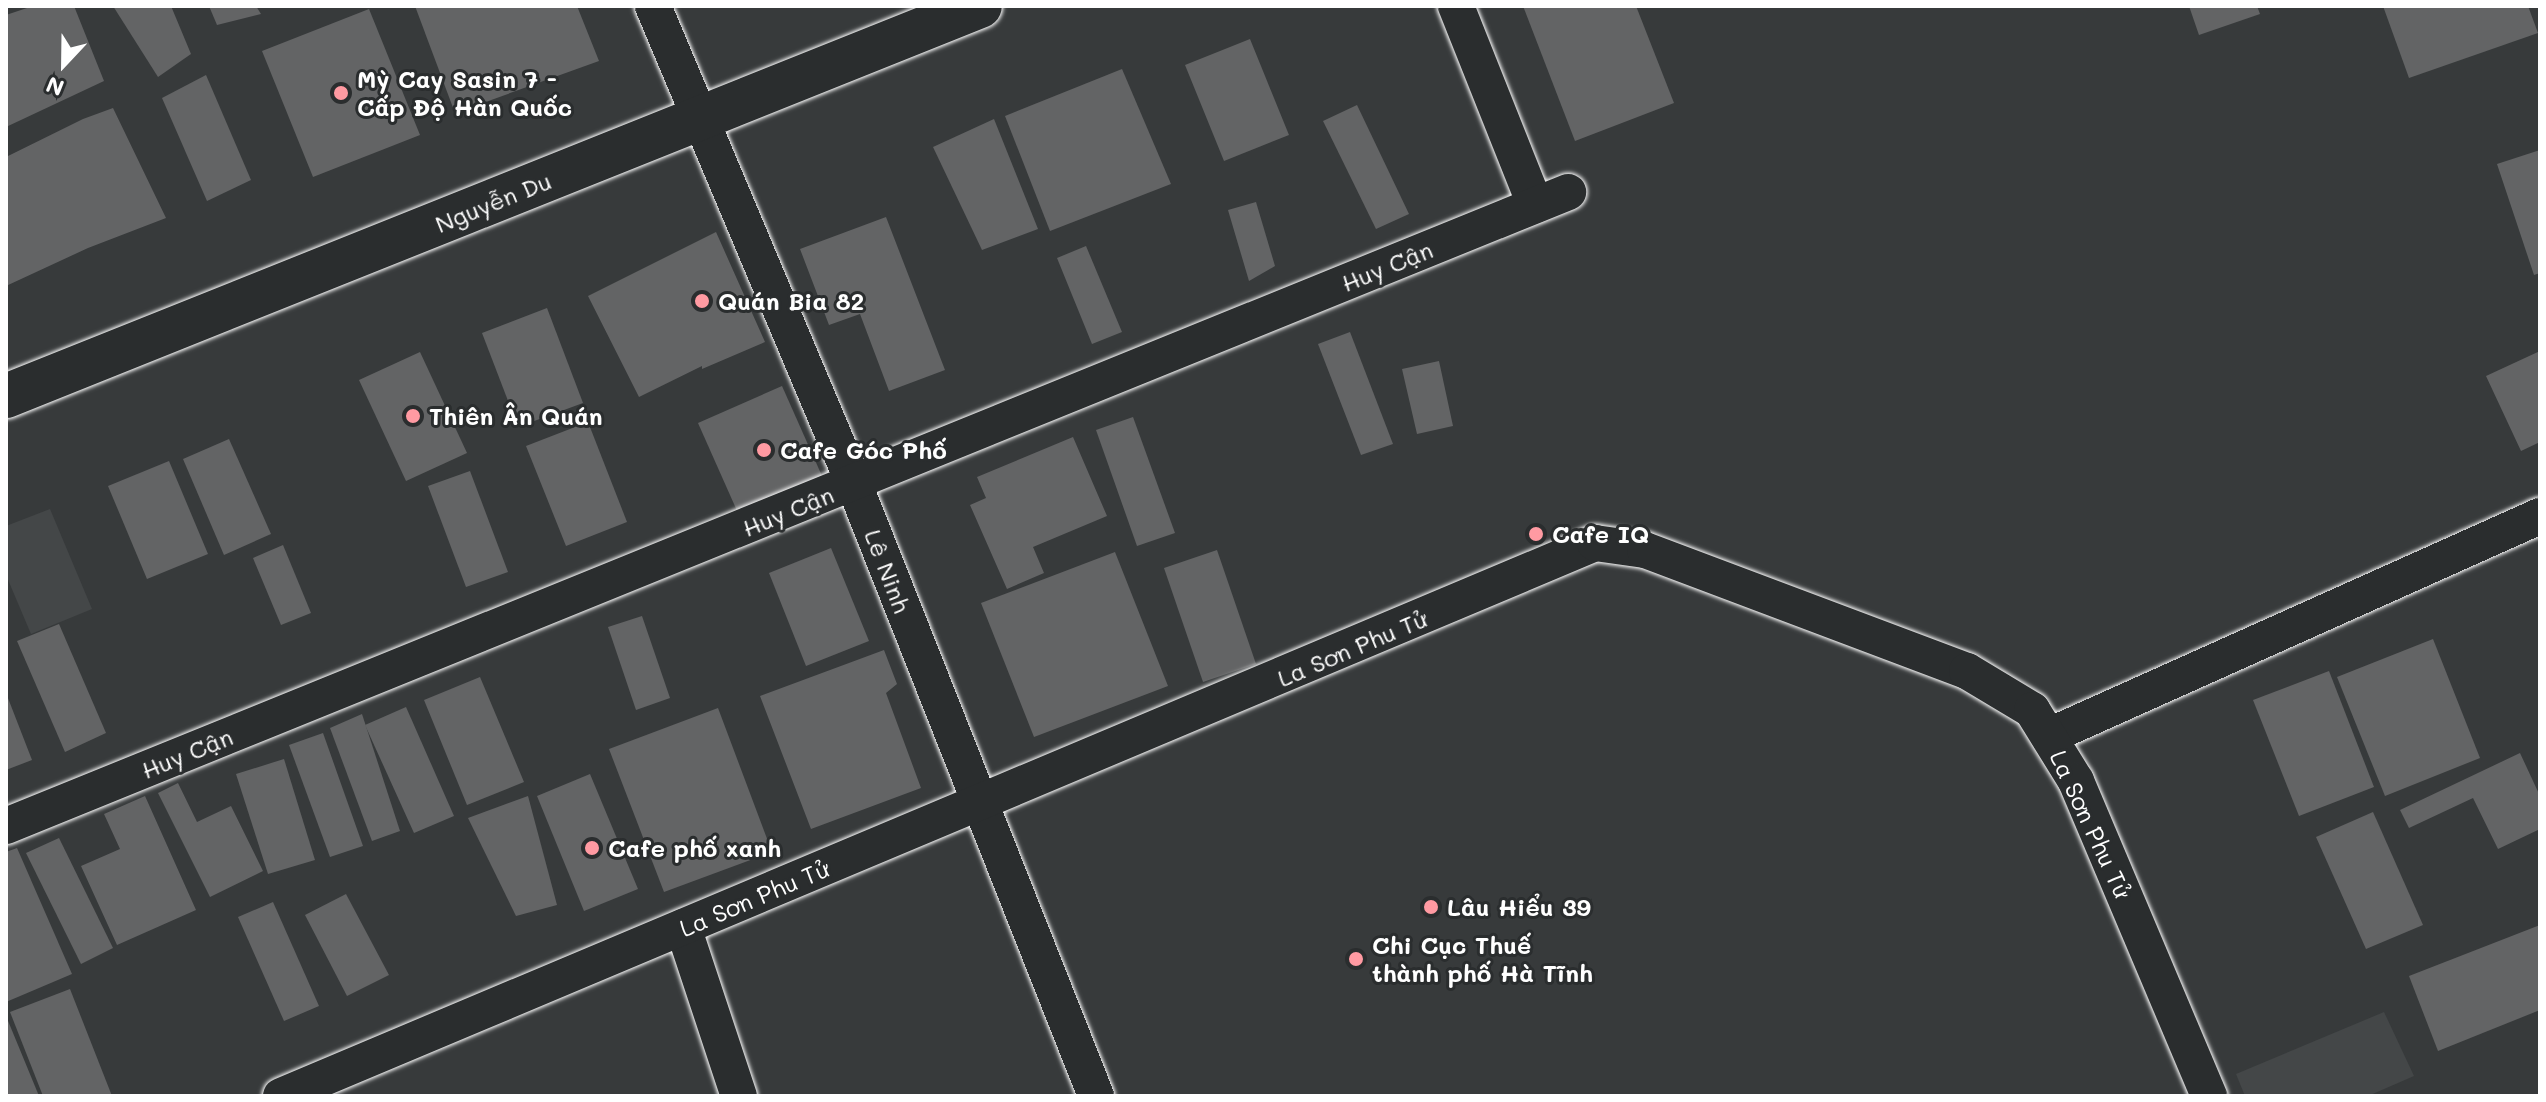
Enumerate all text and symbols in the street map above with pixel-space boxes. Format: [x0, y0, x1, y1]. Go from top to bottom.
north arrow [24, 24, 104, 104]
place label: Mỳ Cay Sasin 7 - Cấp Độ Hàn Quốc [357, 65, 572, 121]
text: N [42, 70, 68, 103]
marker: Mỳ Cay Sasin 7 - Cấp Độ Hàn Quốc [332, 84, 350, 102]
street label: Nguyễn Du [431, 166, 555, 238]
street label: Huy Cận [1337, 235, 1437, 297]
place label: Quán Bia 82 [718, 287, 864, 315]
marker: Quán Bia 82 [693, 292, 711, 310]
place label: Thiên Ân Quán [429, 402, 603, 430]
marker: Thiên Ân Quán [404, 407, 422, 425]
place label: Cafe Góc Phố [780, 436, 947, 464]
marker: Cafe Góc Phố [755, 441, 773, 459]
street label: Huy Cận [738, 480, 838, 542]
place label: Cafe IQ [1552, 520, 1649, 548]
street label: Lê Ninh [859, 525, 917, 617]
marker: Cafe IQ [1527, 525, 1545, 543]
street label: La Sơn Phu Tử [1273, 604, 1431, 692]
street label: Huy Cận [137, 722, 237, 784]
street label: La Sơn Phu Tử [2044, 746, 2138, 902]
place label: Cafe phố xanh [608, 834, 781, 862]
marker: Cafe phố xanh [583, 839, 601, 857]
street label: La Sơn Phu Tử [675, 854, 833, 942]
place label: Lâu Hiểu 39 [1447, 893, 1591, 921]
marker: Lâu Hiểu 39 [1422, 898, 1440, 916]
place label: Chi Cục Thuế thành phố Hà Tĩnh [1372, 931, 1593, 987]
marker: Chi Cục Thuế thành phố Hà Tĩnh [1347, 950, 1365, 968]

